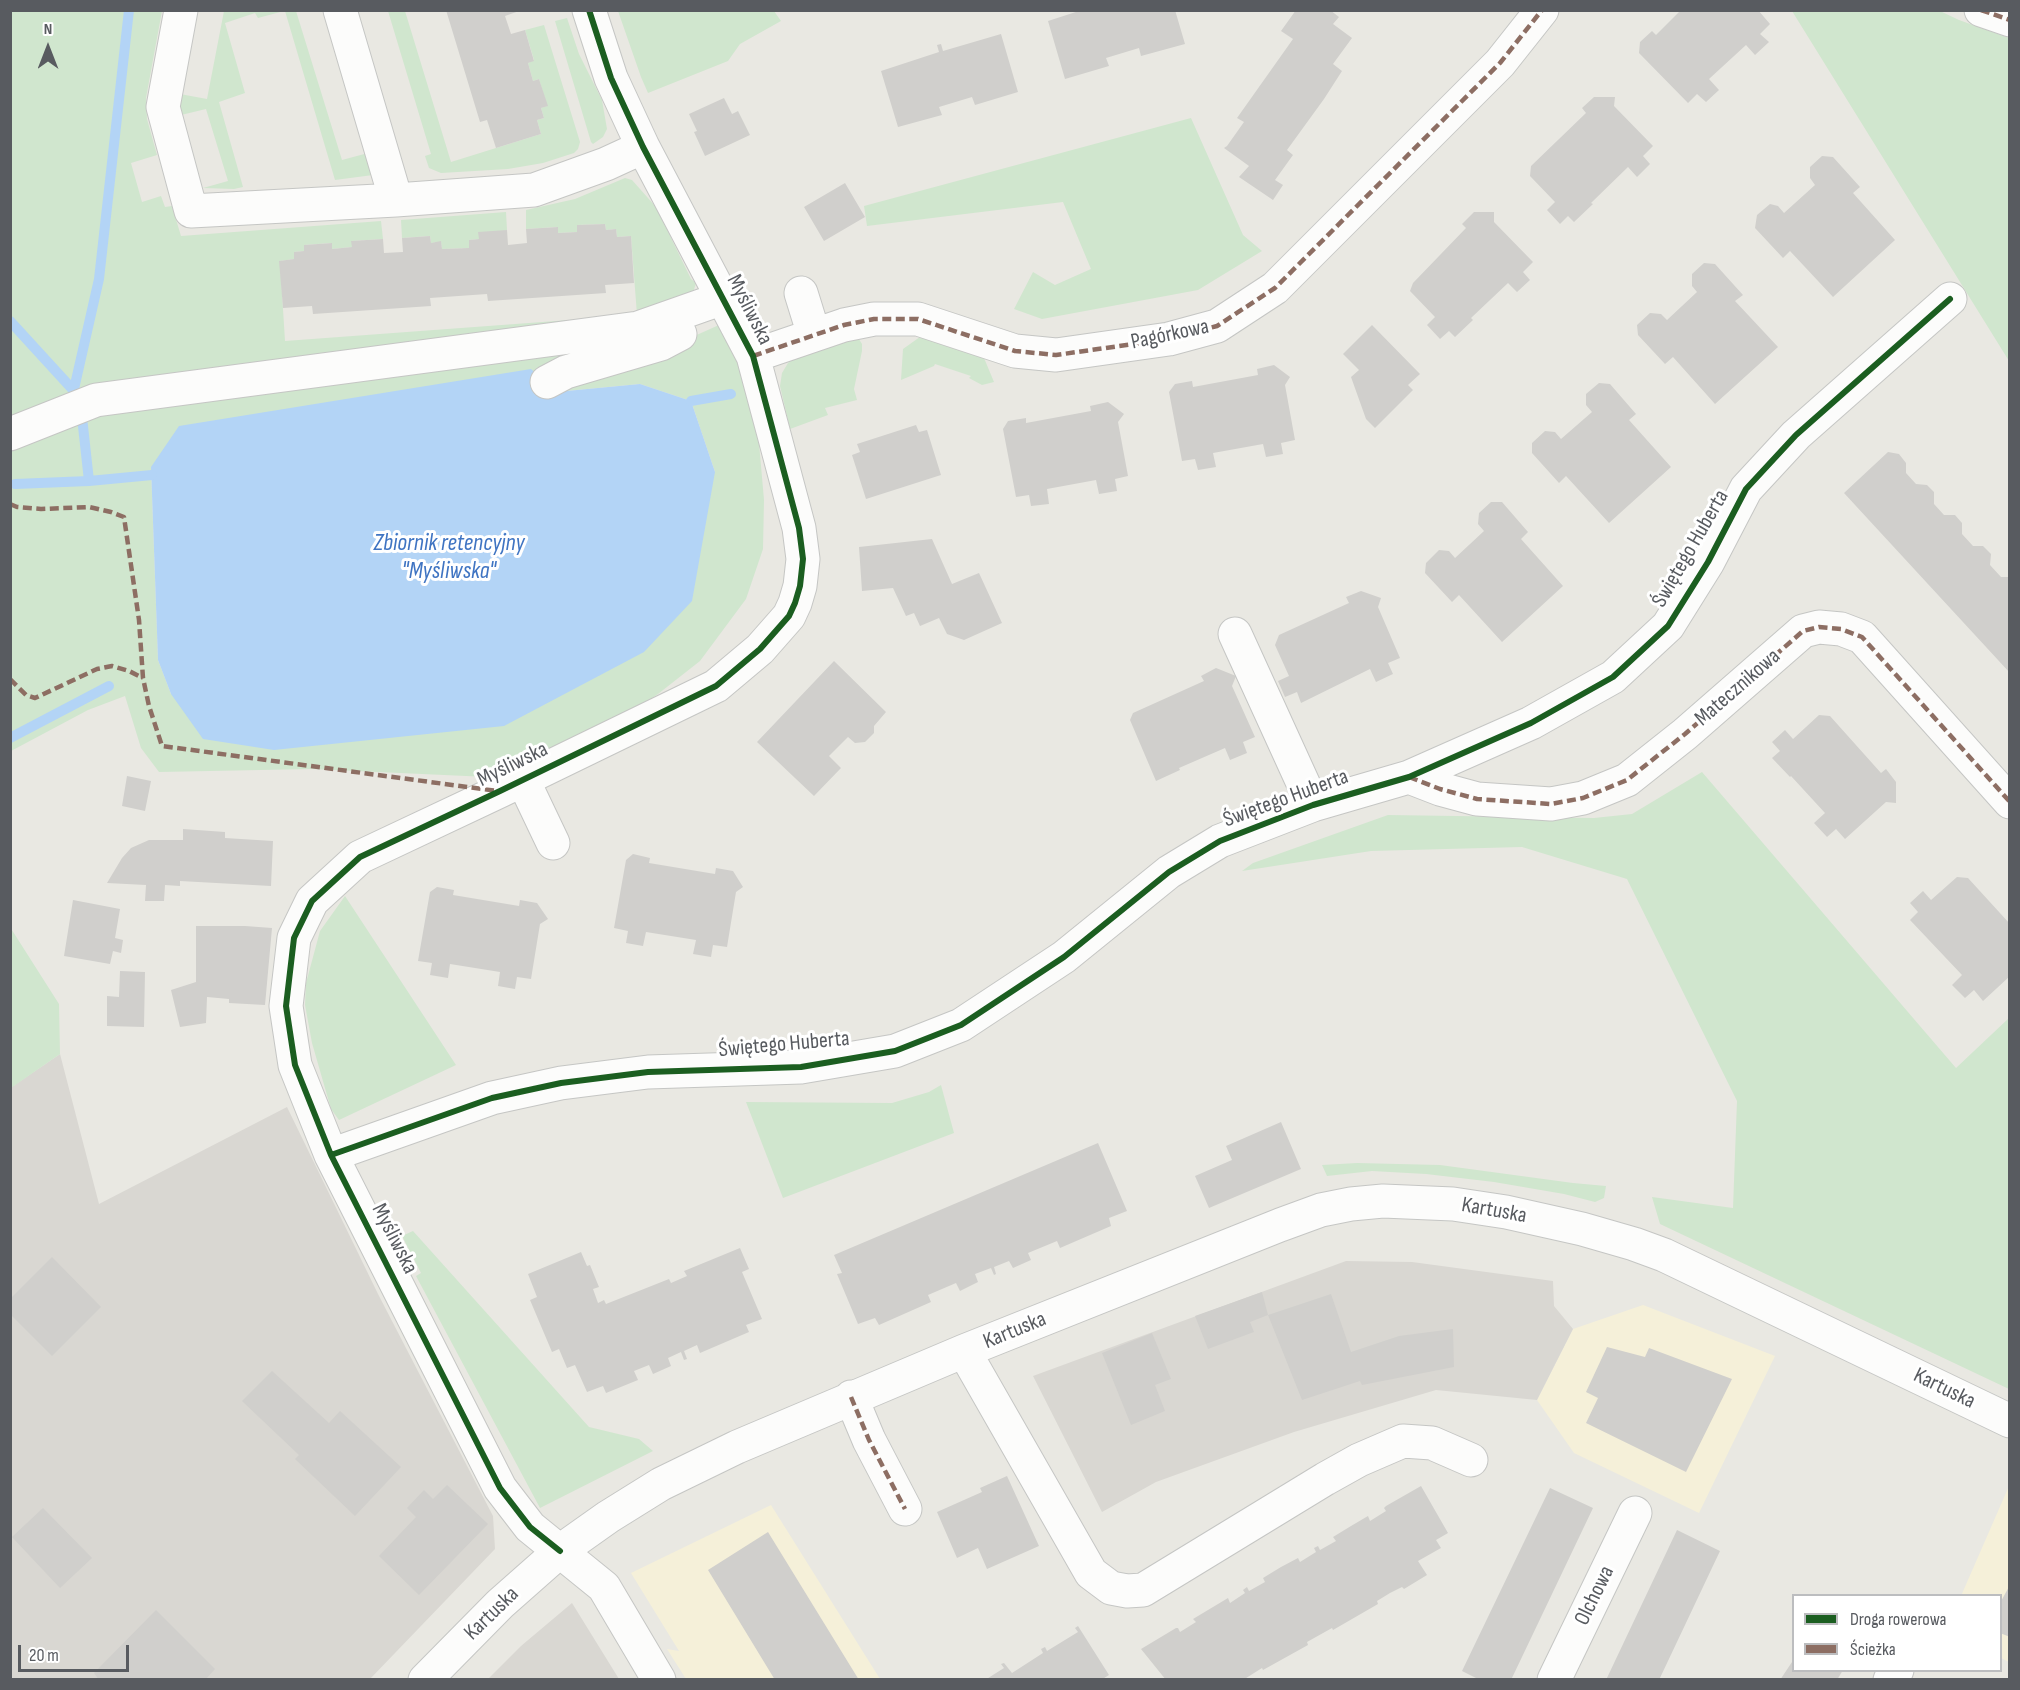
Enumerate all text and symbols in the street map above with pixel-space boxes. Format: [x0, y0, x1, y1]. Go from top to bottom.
north arrow [18, 18, 78, 78]
text: N [44, 20, 52, 39]
street label: Myśliwska [720, 270, 778, 350]
street label: Pagórkowa [1129, 314, 1211, 356]
street label: Świętego Huberta [1647, 486, 1735, 612]
water label: Zbiornik retencyjny "Myśliwska" [374, 530, 524, 586]
street label: Matecznikowa [1690, 644, 1786, 732]
street label: Myśliwska [473, 737, 553, 793]
street label: Świętego Huberta [1220, 764, 1352, 834]
street label: Świętego Huberta [717, 1026, 851, 1064]
street label: Kartuska [1459, 1192, 1529, 1230]
street label: Myśliwska [365, 1199, 423, 1279]
street label: Kartuska [980, 1306, 1050, 1356]
street label: Kartuska [1909, 1363, 1979, 1415]
street label: Olchowa [1569, 1562, 1621, 1630]
street label: Kartuska [459, 1582, 525, 1646]
legend [1792, 1594, 2002, 1672]
text: Droga rowerowa [1850, 1609, 1947, 1630]
scale bar [21, 1633, 132, 1671]
text: Ścieżka [1850, 1639, 1896, 1660]
text: 20 m [29, 1645, 59, 1666]

